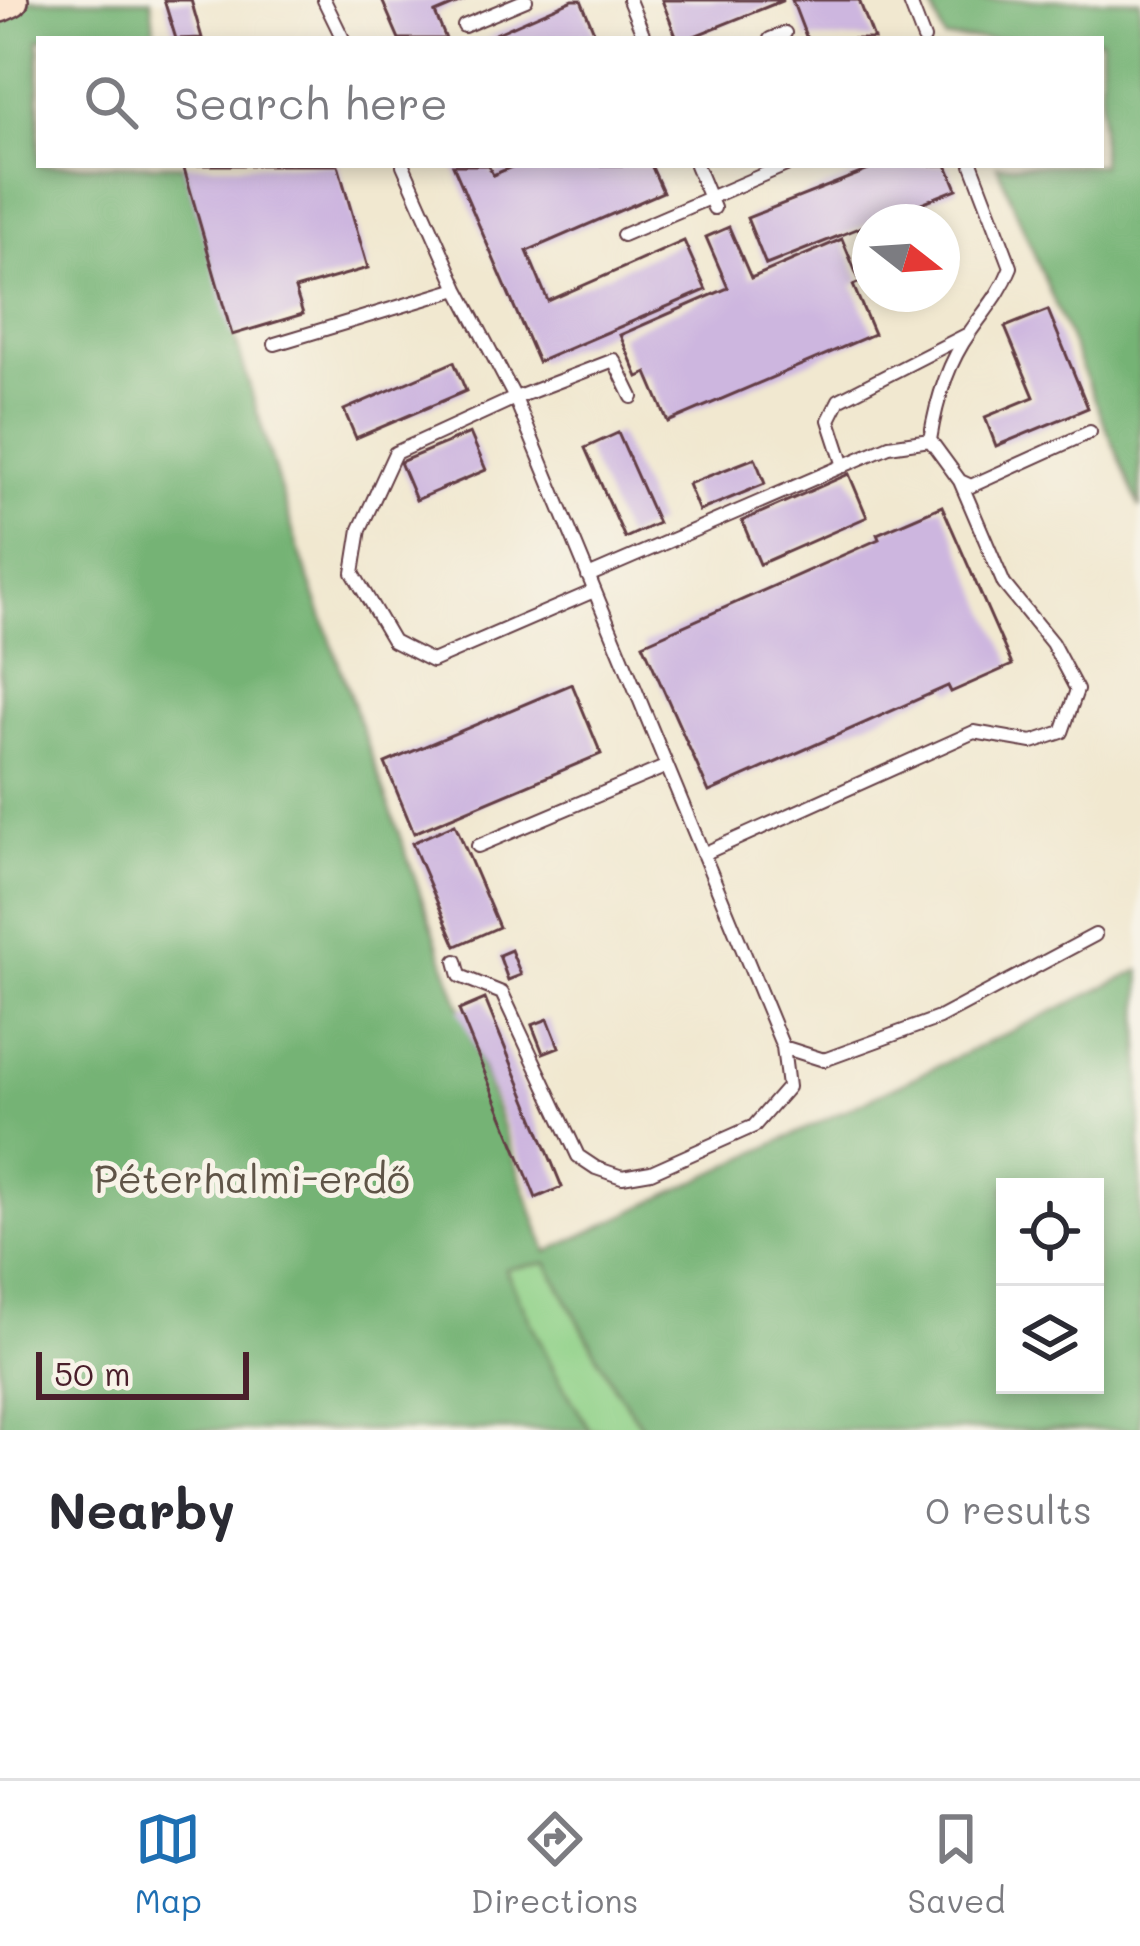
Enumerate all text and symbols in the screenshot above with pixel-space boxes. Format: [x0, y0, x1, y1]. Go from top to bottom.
search box [36, 36, 1104, 168]
icon: search [78, 69, 144, 135]
text: Search here [174, 73, 448, 131]
north arrow [852, 204, 960, 312]
park label: Péterhalmi-erdő [94, 1152, 410, 1203]
map controls [996, 1178, 1104, 1394]
button: locate [996, 1178, 1104, 1286]
button: layers [996, 1286, 1104, 1394]
scale bar [36, 1346, 249, 1399]
text: 50 m [54, 1351, 130, 1394]
text: Nearby [48, 1475, 235, 1542]
text: 0 results [926, 1483, 1092, 1534]
tab: Map [135, 1806, 202, 1921]
tab: Directions [471, 1806, 638, 1921]
tab: Saved [908, 1806, 1005, 1921]

